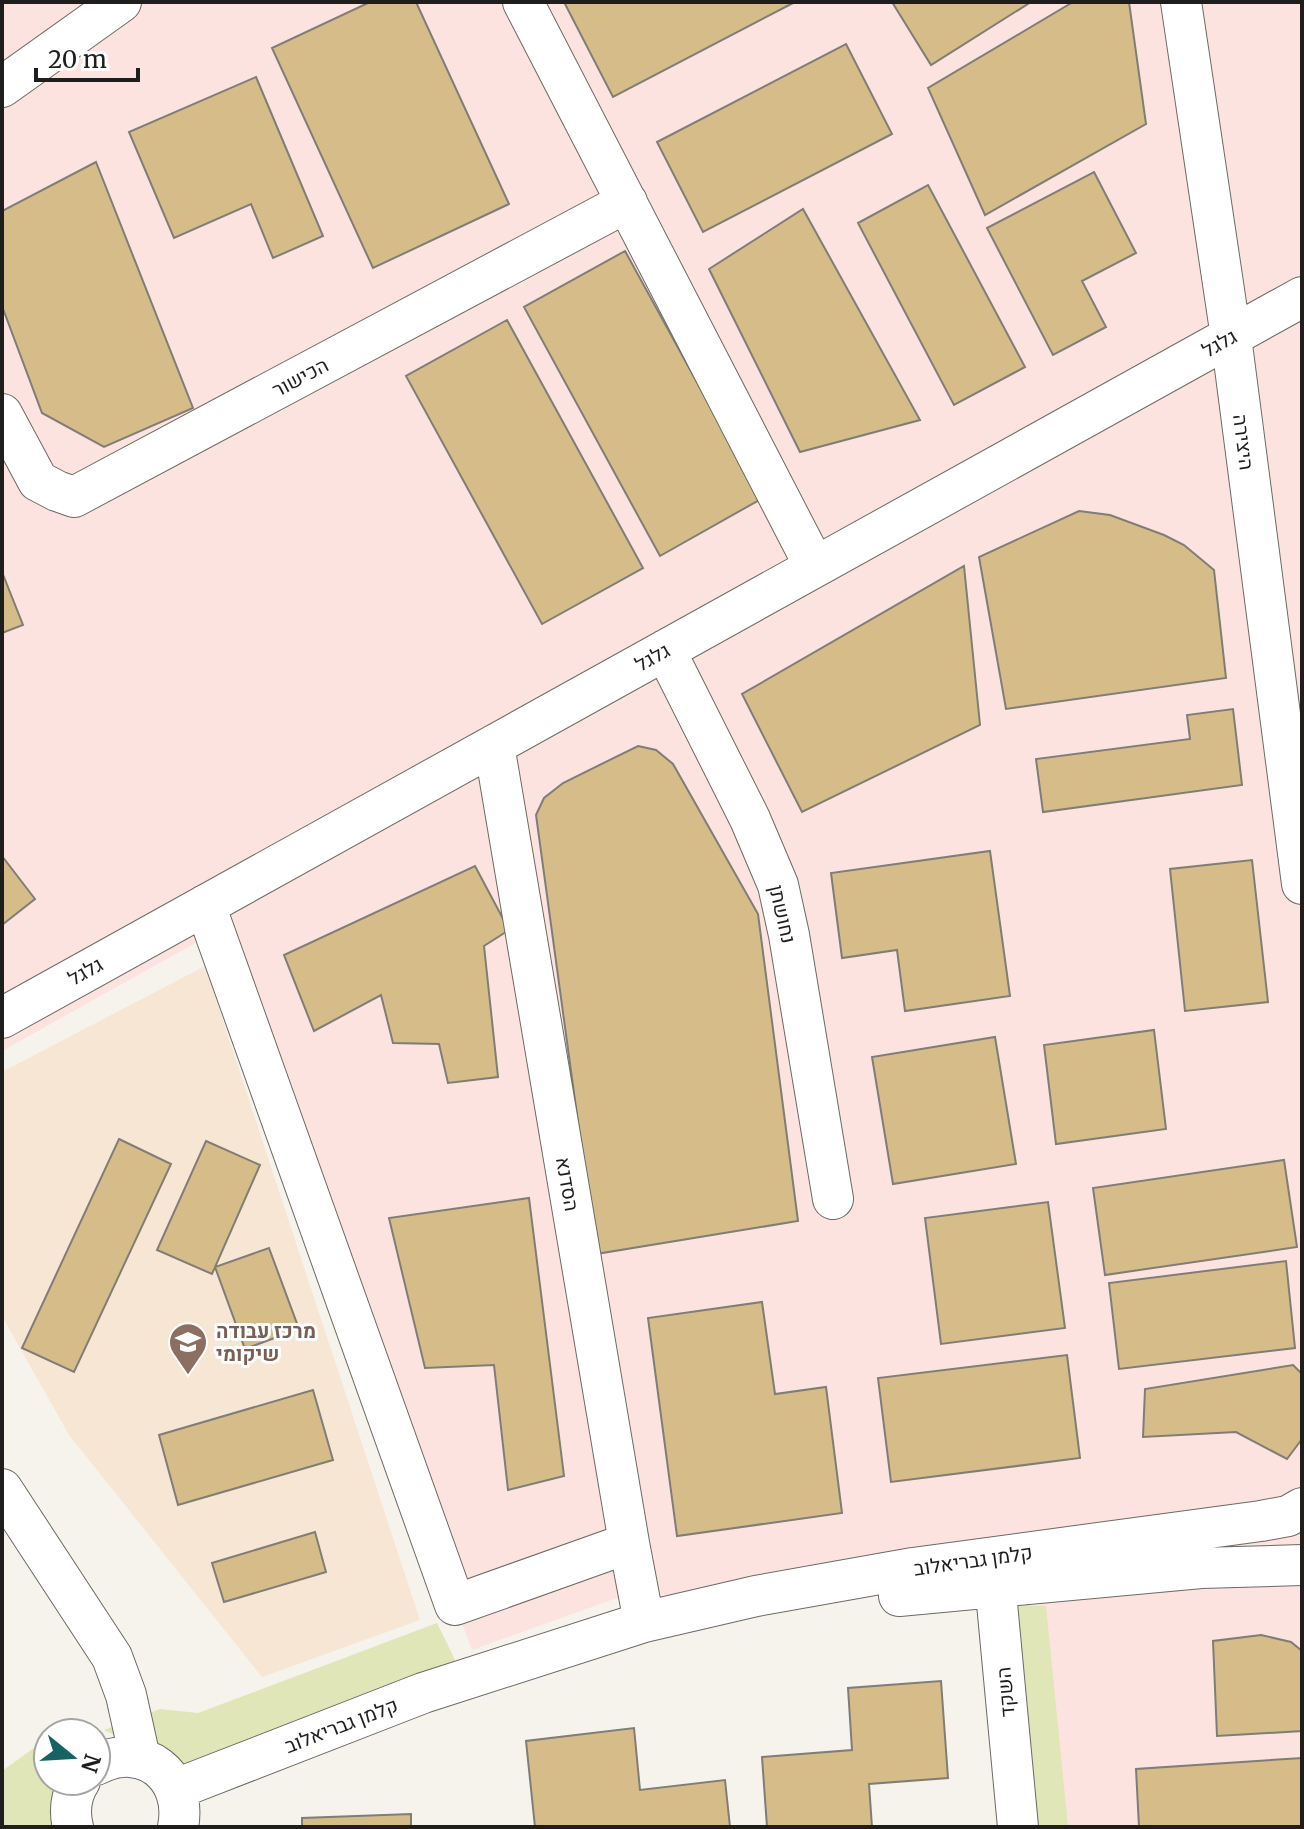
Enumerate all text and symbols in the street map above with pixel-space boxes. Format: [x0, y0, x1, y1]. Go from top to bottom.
scale bar [36, 32, 138, 82]
text: 20 m [48, 44, 107, 75]
street label: גלגל [1197, 323, 1241, 363]
street label: הכישור [268, 352, 332, 402]
street label: היצירה [1228, 413, 1260, 471]
street label: גלגל [630, 637, 674, 677]
street label: נחושתן [764, 882, 802, 946]
street label: גלגל [63, 951, 107, 991]
street label: הסדנא [551, 1155, 585, 1213]
place label: מרכז עבודה שיקומי [216, 1318, 316, 1366]
school or university icon: מרכז עבודה שיקומי [167, 1321, 209, 1376]
street label: קלמן גבריאלוב [912, 1539, 1034, 1581]
street label: השקד [990, 1666, 1020, 1718]
street label: קלמן גבריאלוב [281, 1692, 401, 1758]
north arrow [32, 1717, 112, 1797]
text: N [75, 1751, 107, 1776]

